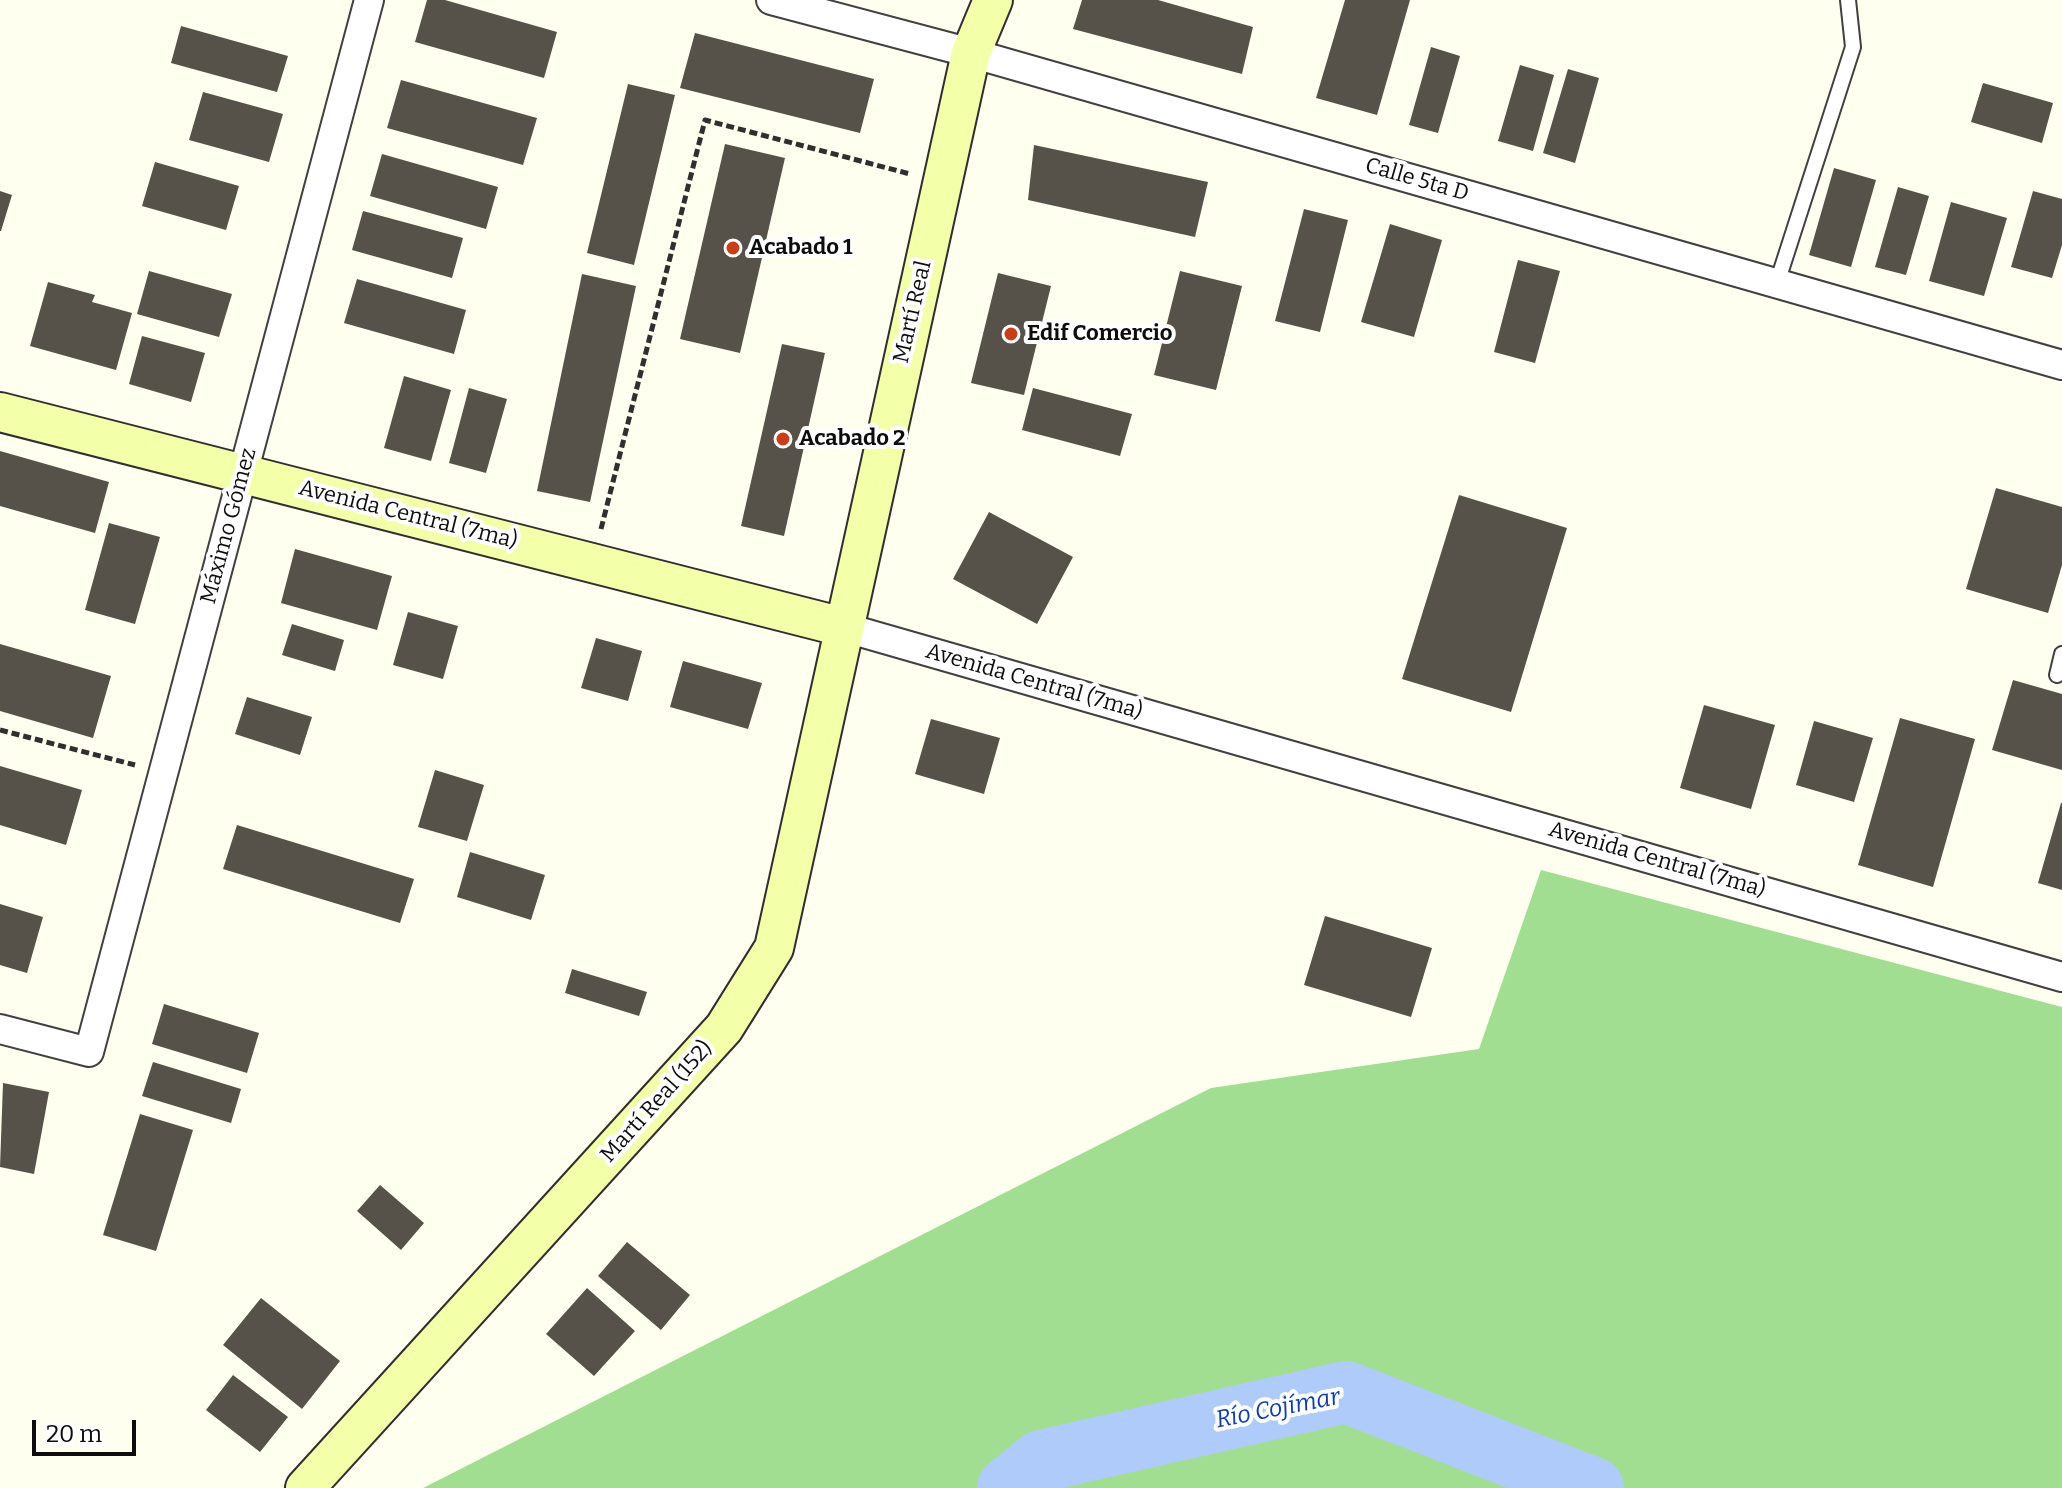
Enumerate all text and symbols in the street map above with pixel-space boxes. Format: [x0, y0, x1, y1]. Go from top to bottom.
street label: Calle 5ta D [1362, 153, 1472, 207]
place label: Acabado 1 [749, 235, 852, 261]
marker: Acabado 1 [724, 239, 742, 257]
street label: Martí Real [888, 258, 938, 366]
place label: Edif Comercio [1027, 321, 1172, 347]
marker: Edif Comercio [1002, 325, 1020, 343]
place label: Acabado 2 [799, 426, 905, 452]
marker: Acabado 2 [774, 430, 792, 448]
street label: Máximo Gómez [196, 445, 262, 607]
street label: Avenida Central (7ma) [296, 475, 520, 555]
street label: Avenida Central (7ma) [923, 638, 1145, 726]
street label: Avenida Central (7ma) [1546, 816, 1768, 904]
street label: Martí Real (152) [595, 1036, 719, 1168]
water label: Río Cojímar [1213, 1383, 1343, 1435]
scale bar [36, 1404, 140, 1454]
text: 20 m [46, 1420, 102, 1448]

